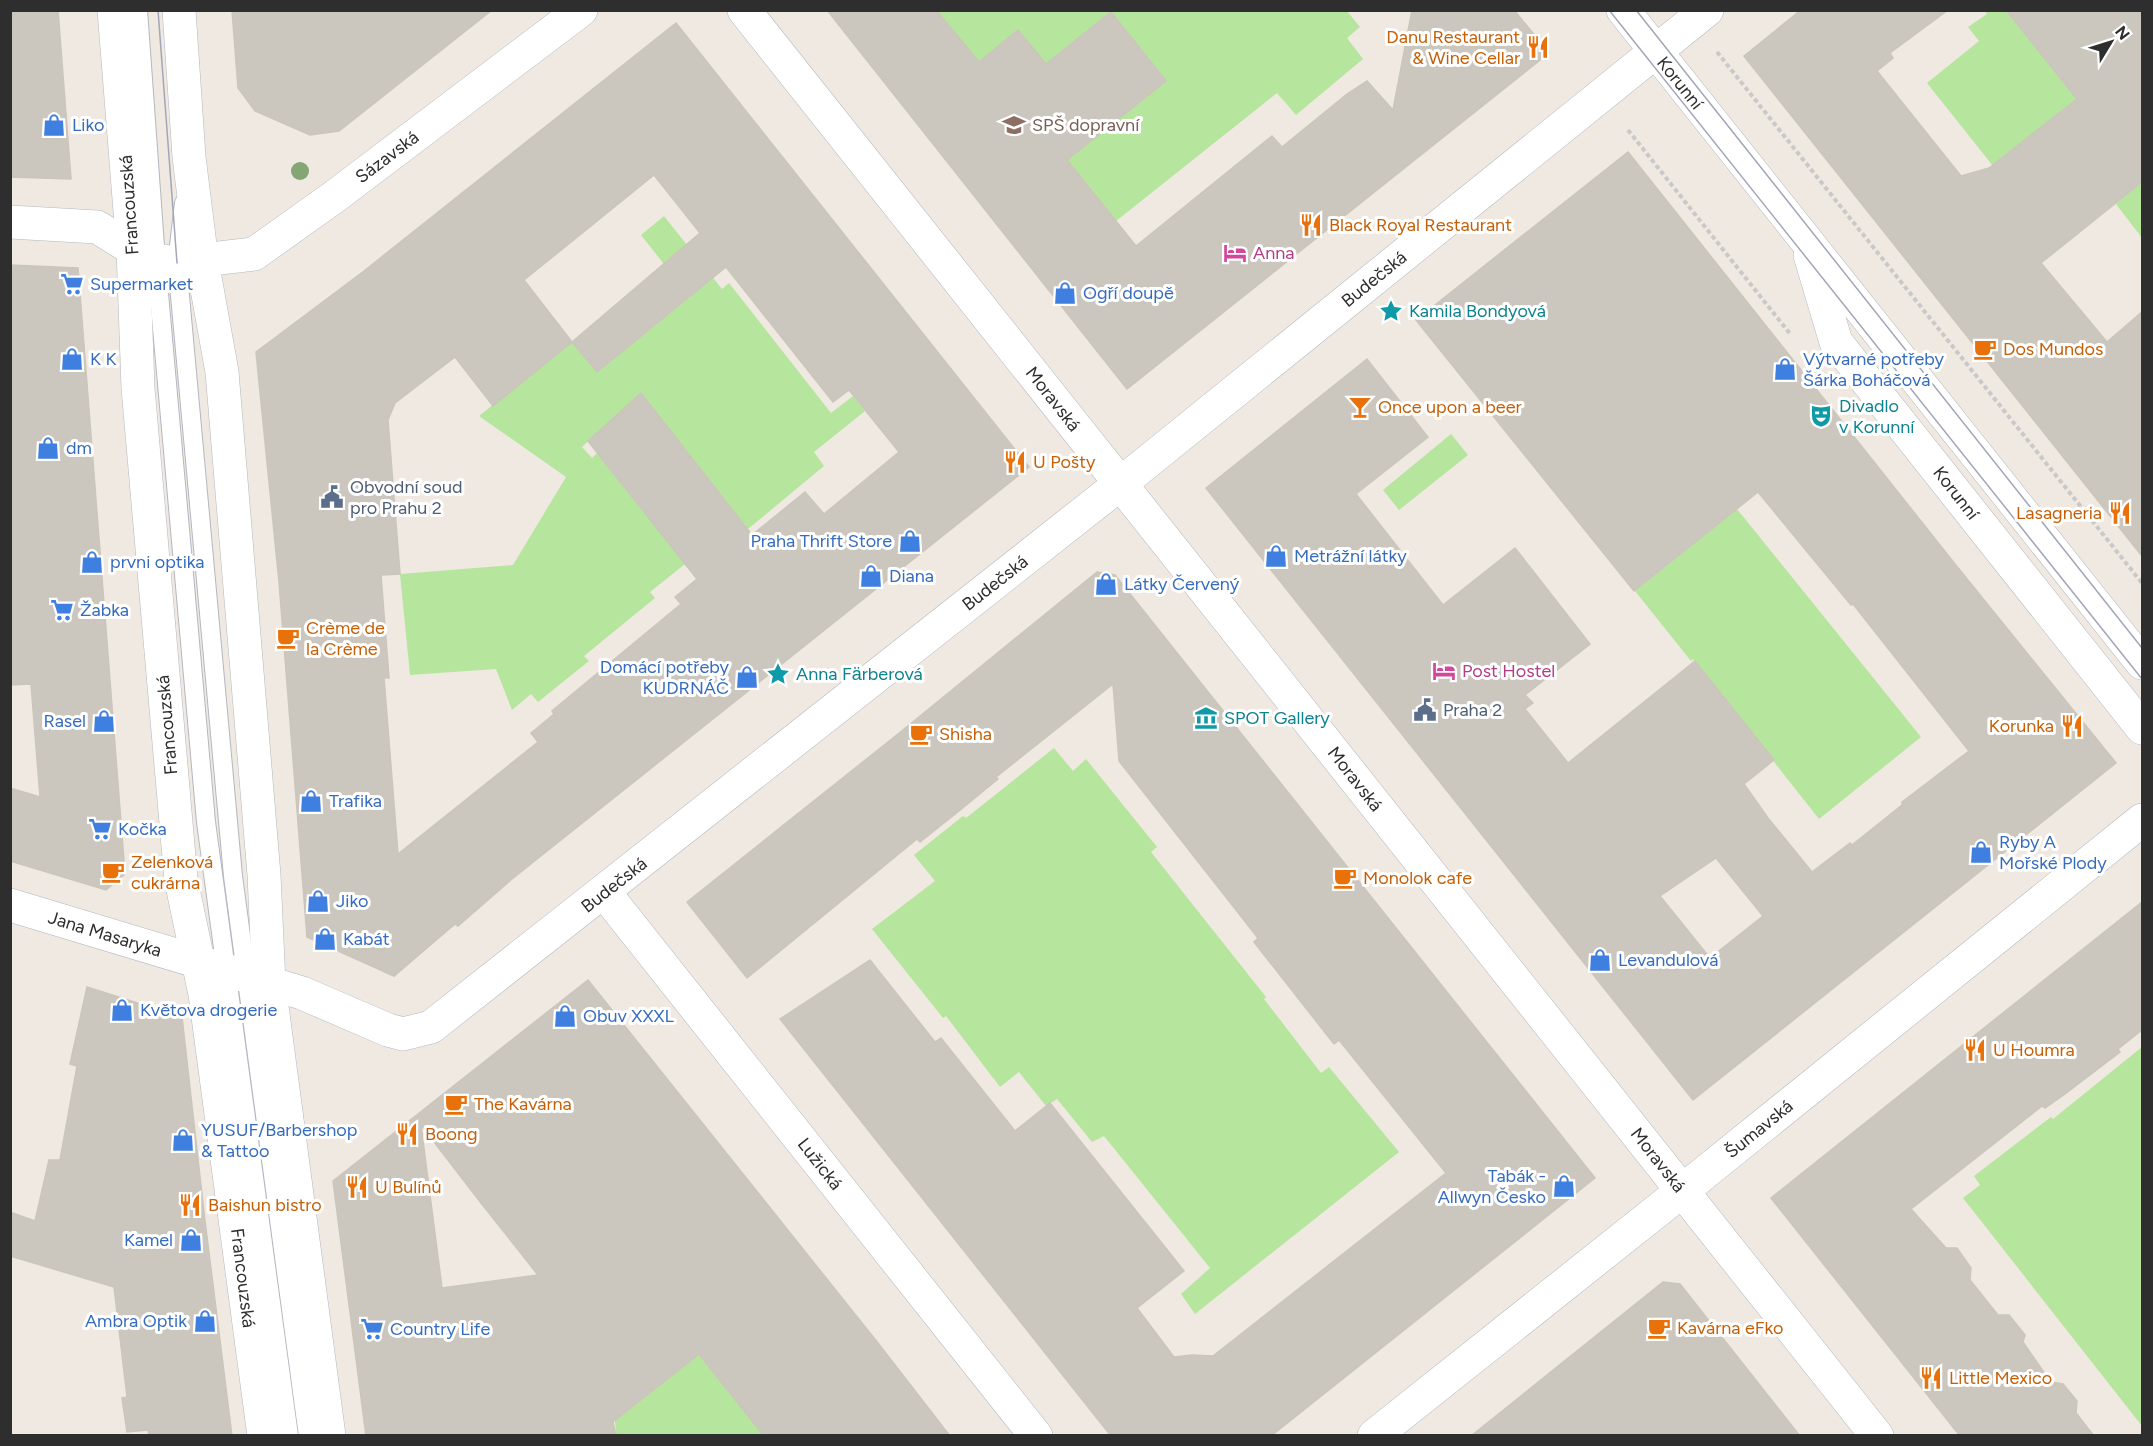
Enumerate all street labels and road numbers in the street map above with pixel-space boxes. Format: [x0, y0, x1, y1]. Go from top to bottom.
street label: Korunní [1652, 52, 1708, 115]
street label: Sázavská [351, 126, 423, 188]
street label: Francouzská [115, 154, 143, 256]
street label: Budečská [1337, 246, 1411, 312]
street label: Moravská [1021, 362, 1085, 436]
street label: Korunní [1928, 462, 1984, 525]
street label: Budečská [958, 551, 1032, 615]
street label: Francouzská [152, 674, 182, 776]
street label: Moravská [1323, 742, 1387, 816]
street label: Budečská [577, 853, 651, 917]
street label: Jana Masaryka [46, 906, 164, 962]
street label: Šumavská [1721, 1095, 1797, 1163]
street label: Moravská [1626, 1123, 1690, 1197]
street label: Lužická [793, 1134, 847, 1194]
street label: Francouzská [226, 1227, 260, 1329]

